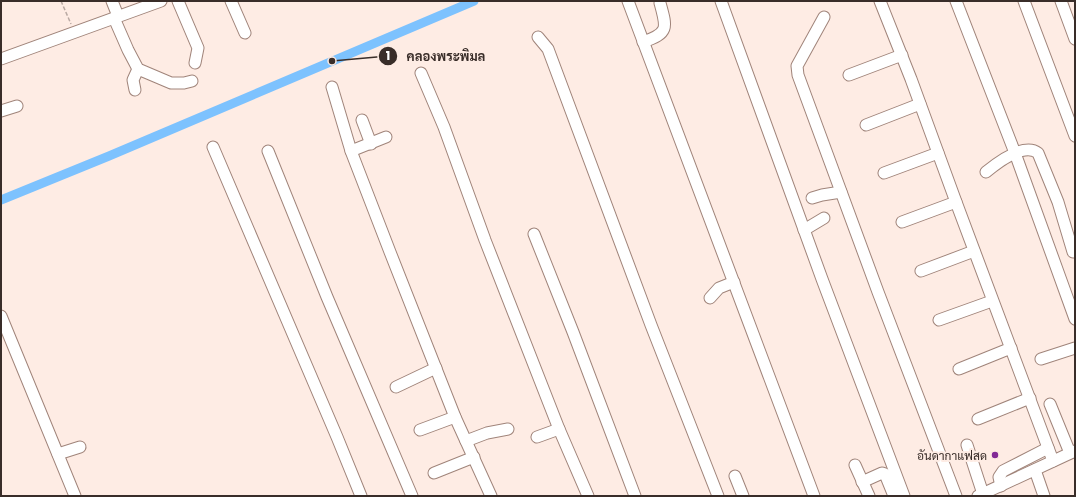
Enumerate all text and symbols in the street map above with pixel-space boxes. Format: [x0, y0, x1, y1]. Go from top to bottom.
callout: คลองพระพิมล [378, 44, 493, 69]
text: 1 [386, 47, 390, 64]
text: คลองพระพิมล [407, 47, 485, 66]
place label: อันดากาแฟสด [917, 447, 987, 464]
marker: อันดากาแฟสด [990, 450, 1000, 460]

